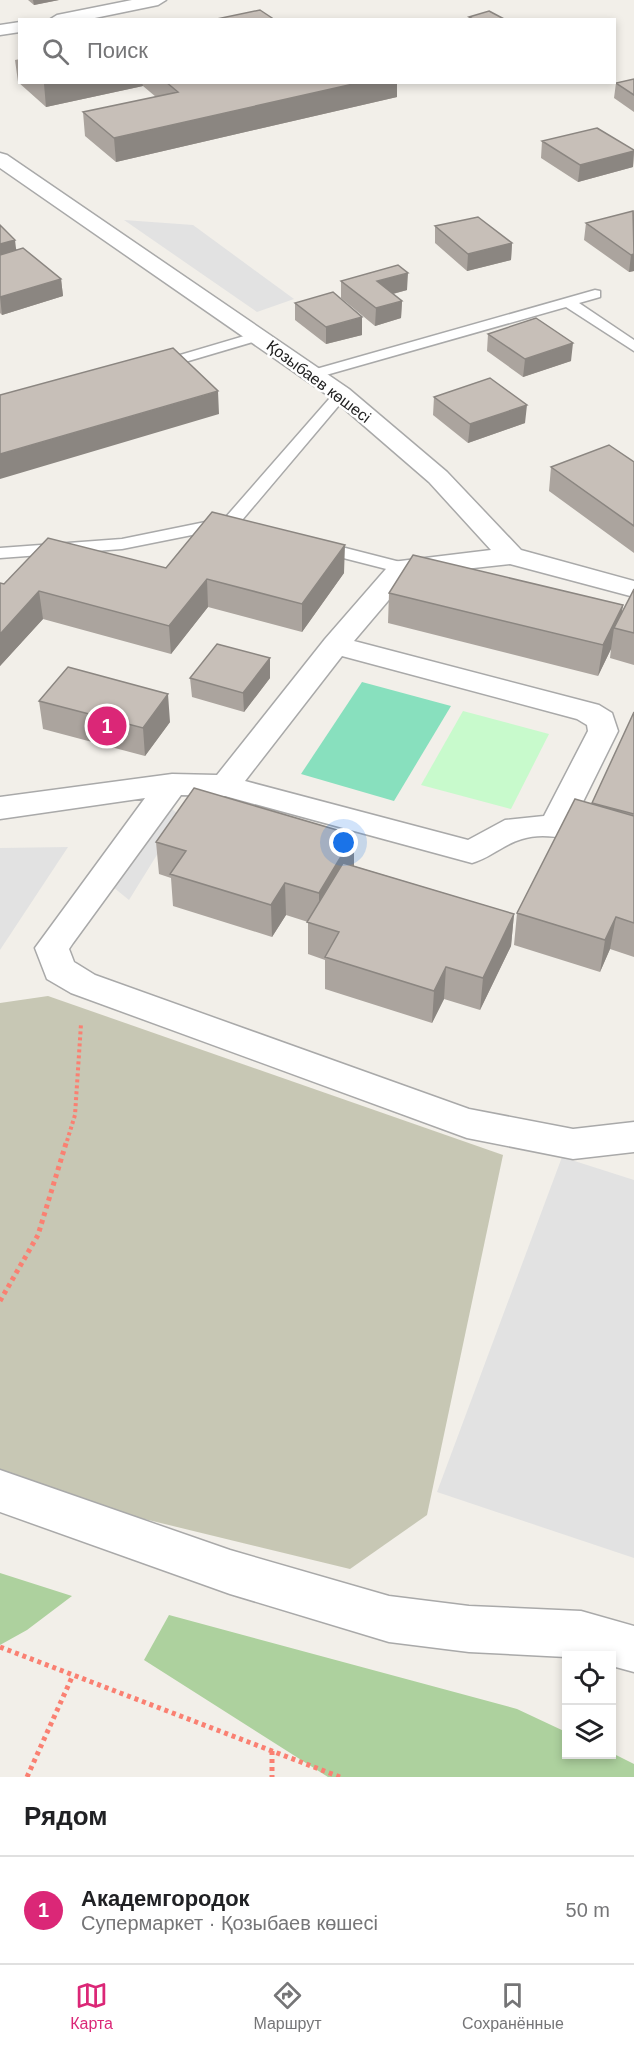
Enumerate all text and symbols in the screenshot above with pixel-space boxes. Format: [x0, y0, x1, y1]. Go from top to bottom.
search box [18, 18, 616, 84]
icon: search [39, 35, 72, 68]
text: Поиск [87, 38, 148, 63]
street label: Қозыбаев көшесі [263, 337, 374, 426]
pin: 1 [88, 704, 126, 748]
your location [329, 828, 358, 857]
map controls [562, 1651, 616, 1759]
button: locate [562, 1651, 616, 1705]
button: layers [562, 1705, 616, 1759]
text: Рядом [24, 1801, 107, 1831]
text: Академгородок [81, 1886, 250, 1911]
text: 1 [38, 1899, 49, 1921]
text: 50 m [566, 1899, 610, 1921]
text: Супермаркет · Қозыбаев көшесі [81, 1912, 378, 1934]
tab: Карта [70, 1979, 113, 2033]
tab: Маршрут [253, 1979, 322, 2033]
tab: Сохранённые [462, 1979, 564, 2033]

